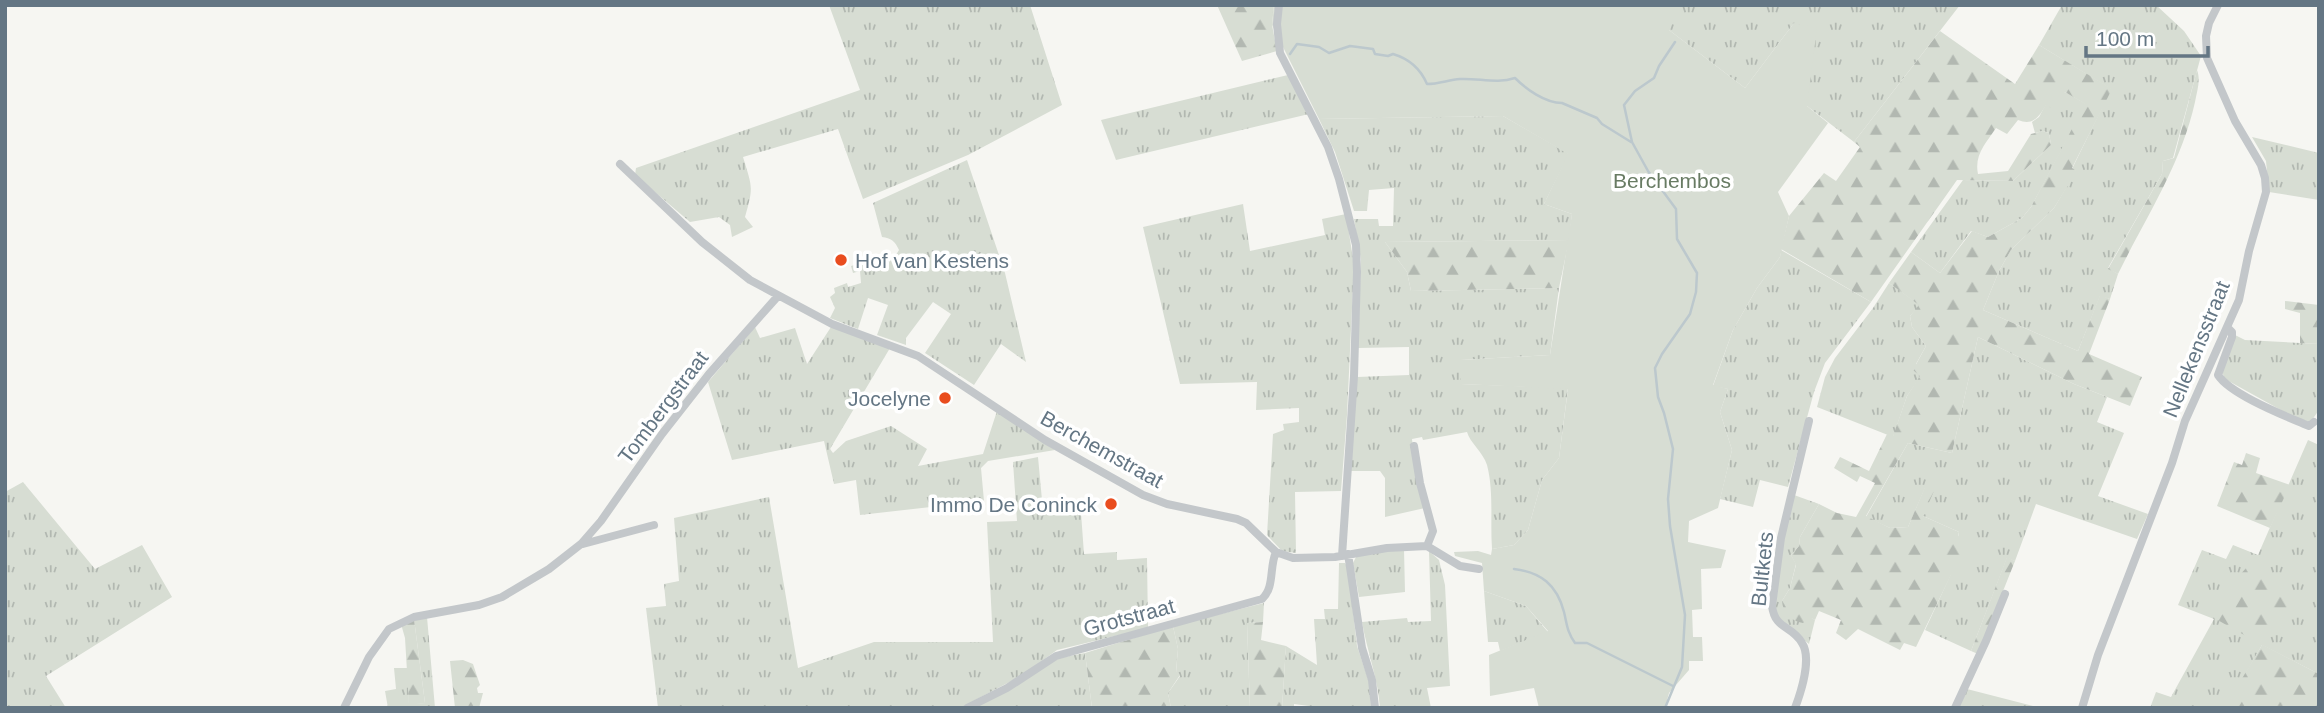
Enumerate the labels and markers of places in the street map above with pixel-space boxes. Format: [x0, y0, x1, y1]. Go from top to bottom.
place label: Hof van Kestens [855, 249, 1009, 272]
marker: Hof van Kestens [833, 252, 849, 268]
place label: Jocelyne [848, 387, 931, 410]
marker: Jocelyne [937, 390, 953, 406]
place label: Immo De Coninck [930, 493, 1097, 516]
marker: Immo De Coninck [1103, 496, 1119, 512]

